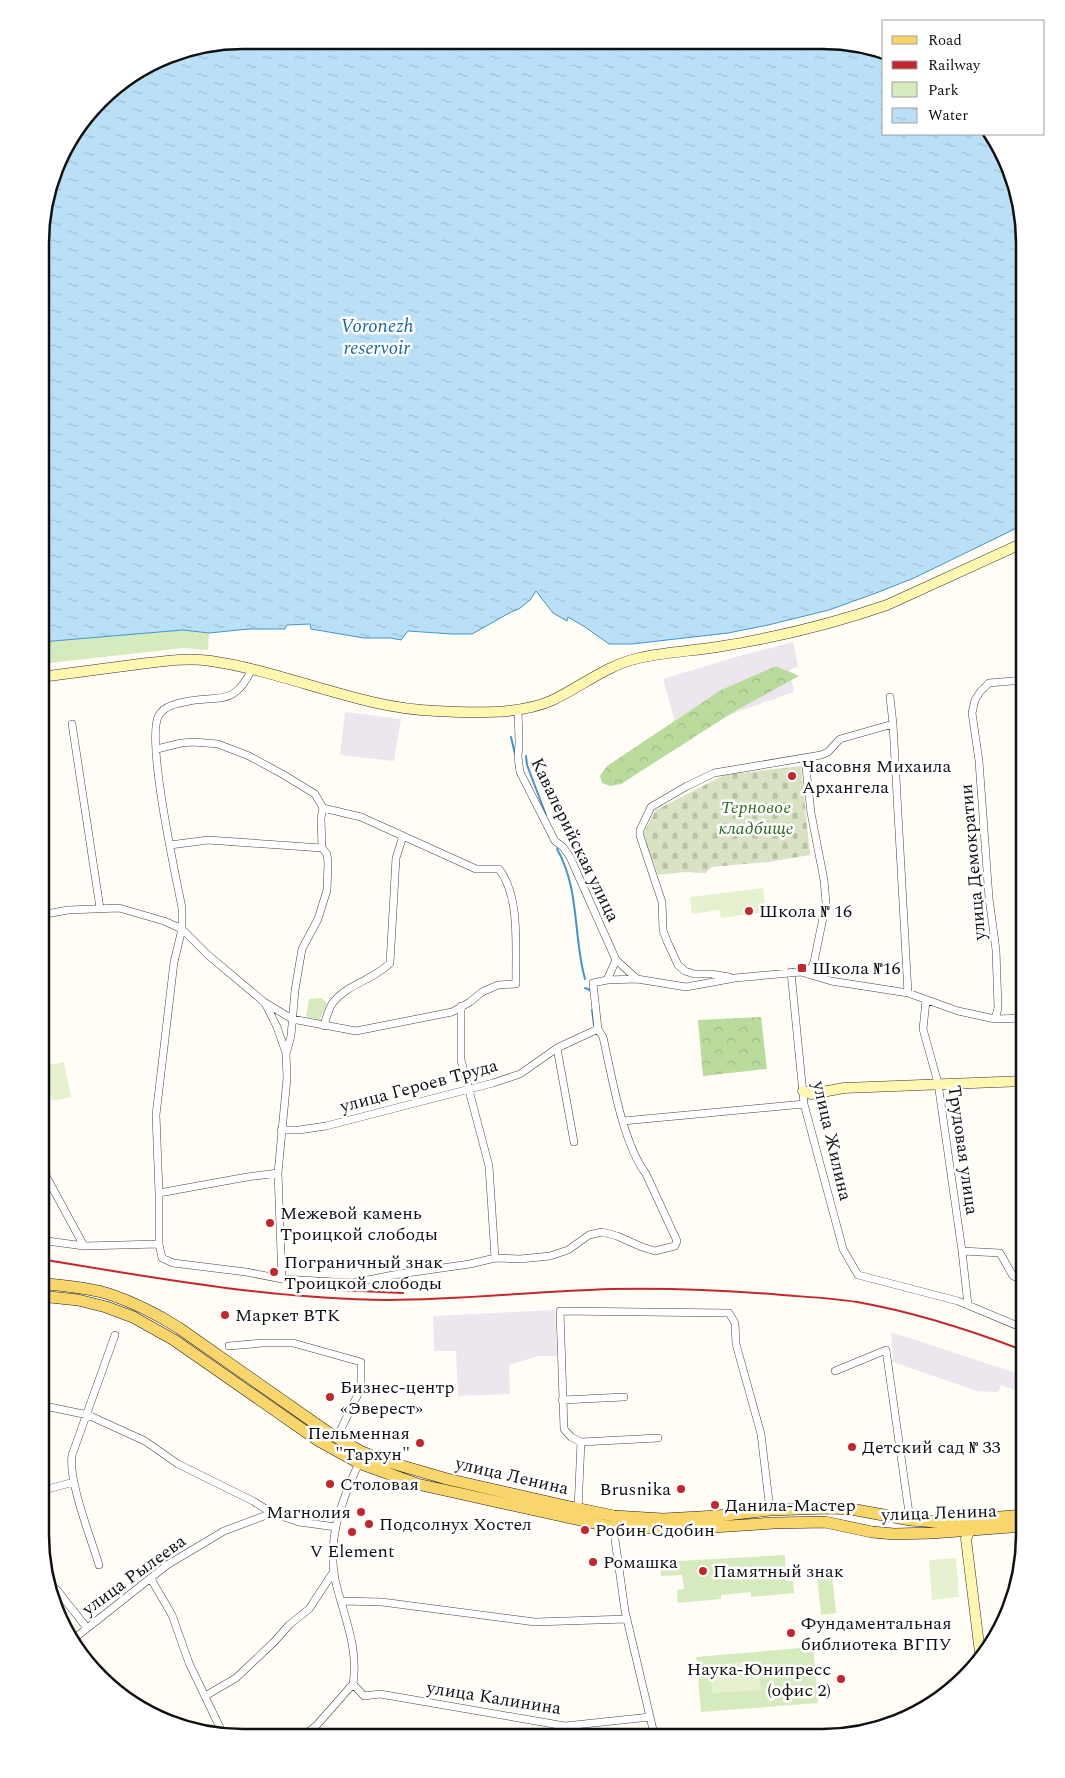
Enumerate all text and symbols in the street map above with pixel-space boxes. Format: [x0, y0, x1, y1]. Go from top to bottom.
legend [882, 20, 1045, 135]
text: Road [928, 29, 962, 52]
text: Railway [928, 54, 981, 77]
text: Park [928, 79, 959, 102]
text: Water [928, 104, 968, 127]
water label: Voronezh reservoir [340, 312, 414, 363]
street label: Кавалерийская улица [523, 753, 627, 927]
place label: Часовня Михаила Архангела [802, 753, 951, 801]
marker: Часовня Михаила Архангела [786, 770, 798, 782]
street label: улица Демократии [953, 783, 993, 942]
park label: Терновое кладбище [718, 794, 794, 842]
place label: Школа № 16 [759, 898, 852, 925]
marker: Школа № 16 [743, 905, 755, 917]
place label: Школа №16 [812, 955, 900, 982]
marker: Школа №16 [796, 962, 808, 974]
street label: улица Героев Труда [336, 1052, 501, 1120]
street label: улица Жилина [805, 1078, 859, 1204]
street label: Трудовая улица [941, 1083, 985, 1217]
place label: Межевой камень Троицкой слободы [280, 1200, 438, 1248]
marker: Межевой камень Троицкой слободы [264, 1217, 276, 1229]
place label: Пограничный знак Троицкой слободы [284, 1249, 443, 1297]
marker: Пограничный знак Троицкой слободы [268, 1266, 280, 1278]
place label: Маркет ВТК [235, 1302, 340, 1329]
marker: Маркет ВТК [219, 1309, 231, 1321]
place label: Бизнес-центр «Эверест» [340, 1374, 455, 1422]
marker: Бизнес-центр «Эверест» [324, 1391, 336, 1403]
place label: Пельменная "Тархун" [307, 1420, 410, 1468]
place label: Детский сад № 33 [862, 1434, 1001, 1461]
marker: Пельменная "Тархун" [414, 1437, 426, 1449]
marker: Детский сад № 33 [846, 1441, 858, 1453]
street label: улица Ленина [452, 1450, 572, 1502]
place label: Столовая [340, 1471, 419, 1498]
place label: Brusnika [600, 1476, 671, 1503]
marker: Столовая [324, 1478, 336, 1490]
marker: Brusnika [675, 1483, 687, 1495]
place label: Данила-Мастер [725, 1492, 856, 1519]
street label: улица Ленина [880, 1497, 997, 1529]
place label: Магнолия [266, 1499, 351, 1526]
marker: Данила-Мастер [709, 1499, 721, 1511]
marker: Магнолия [355, 1506, 367, 1518]
place label: Подсолнух Хостел [379, 1511, 532, 1538]
place label: Робин Сдобин [595, 1517, 715, 1544]
marker: Подсолнух Хостел [363, 1518, 375, 1530]
marker: Робин Сдобин [579, 1524, 591, 1536]
marker: V Element [346, 1526, 358, 1538]
street label: улица Рылеева [75, 1528, 192, 1623]
place label: V Element [310, 1538, 394, 1565]
place label: Ромашка [603, 1549, 678, 1576]
marker: Ромашка [587, 1556, 599, 1568]
place label: Памятный знак [713, 1558, 844, 1585]
marker: Памятный знак [697, 1565, 709, 1577]
place label: Фундаментальная библиотека ВГПУ [801, 1610, 952, 1658]
marker: Фундаментальная библиотека ВГПУ [785, 1627, 797, 1639]
place label: Наука-Юнипресс (офис 2) [687, 1656, 831, 1704]
marker: Наука-Юнипресс (офис 2) [835, 1673, 847, 1685]
street label: улица Калинина [424, 1674, 563, 1722]

